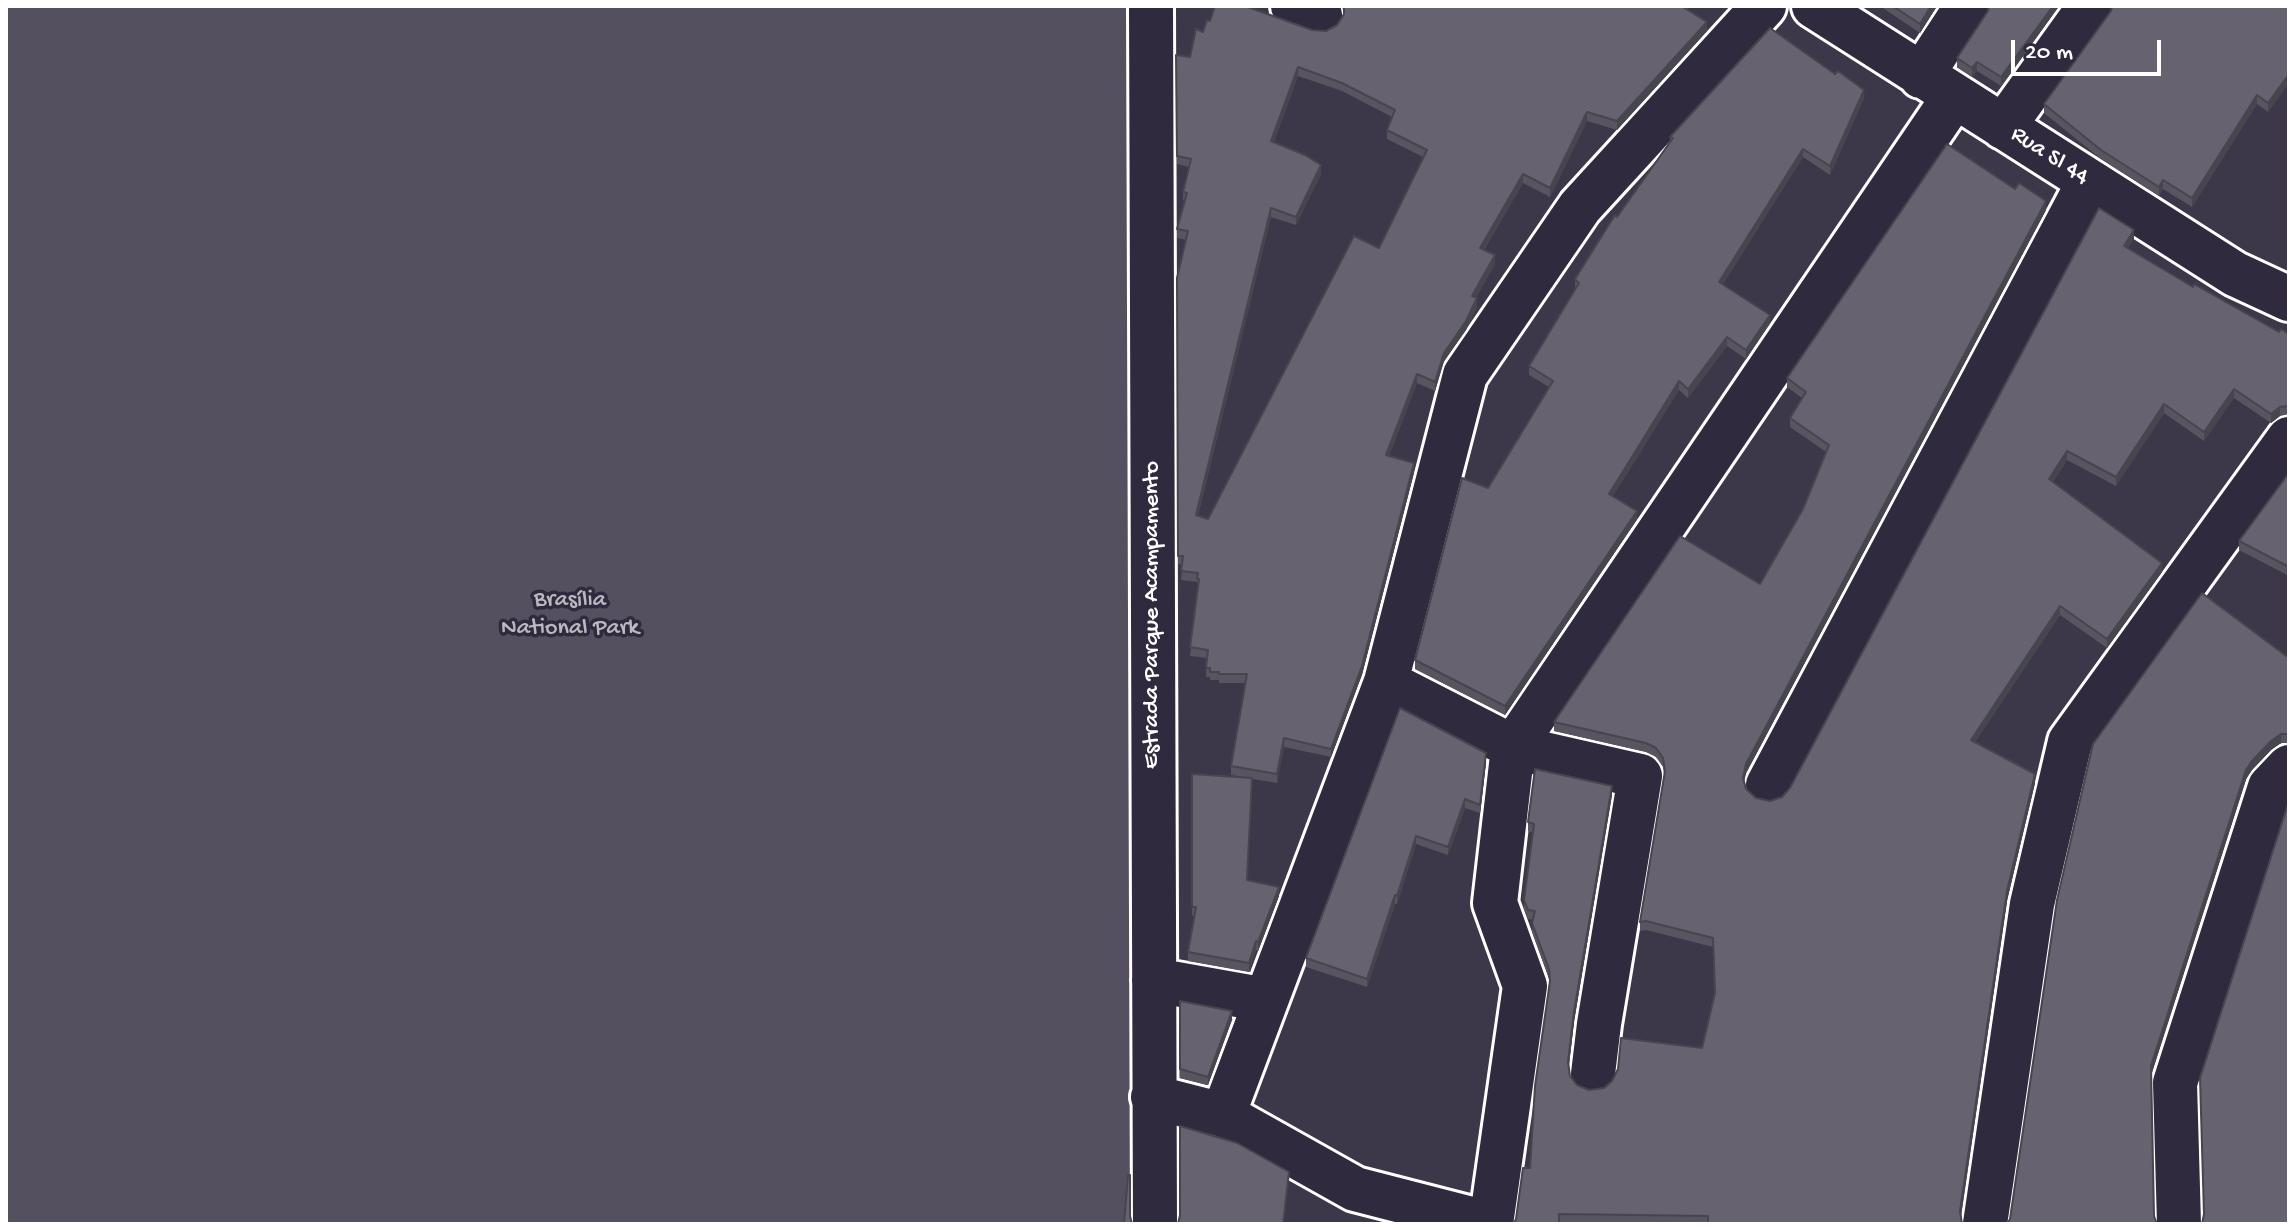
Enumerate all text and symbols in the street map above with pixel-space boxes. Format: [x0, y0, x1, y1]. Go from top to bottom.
scale bar [2015, 24, 2165, 74]
text: 20 m [2025, 39, 2073, 68]
street label: Rua Sl 44 [2004, 121, 2094, 193]
street label: Estrada Parque Acampamento [1139, 461, 1167, 769]
park label: Brasília National Park [501, 587, 639, 643]

